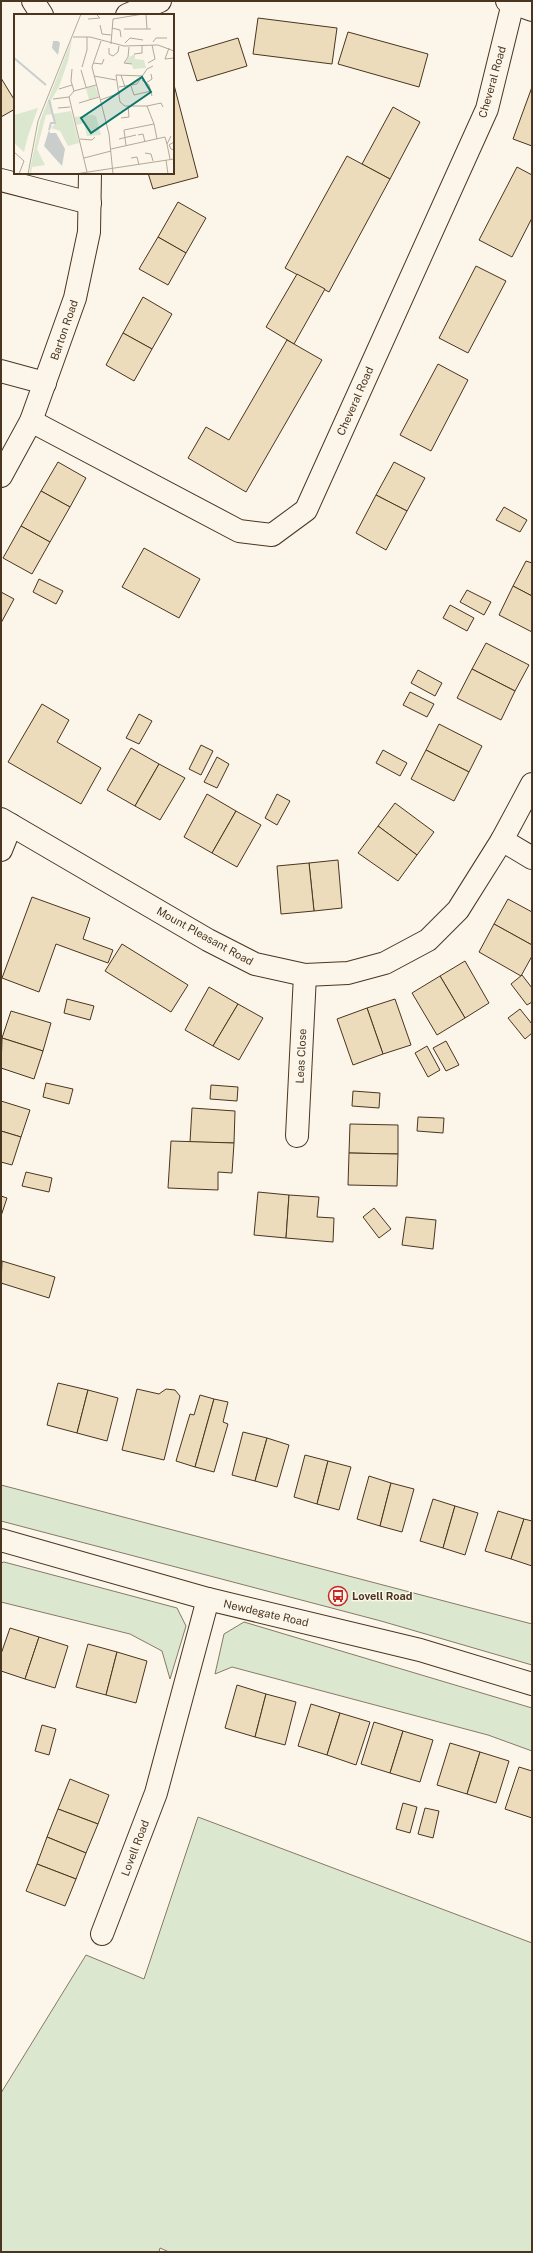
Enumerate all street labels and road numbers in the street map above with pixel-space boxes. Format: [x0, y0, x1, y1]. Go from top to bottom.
street label: Cheveral Road [476, 45, 508, 119]
street label: Barton Road [48, 298, 80, 362]
street label: Cheveral Road [334, 365, 376, 437]
street label: Mount Pleasant Road [155, 904, 255, 968]
street label: Leas Close [294, 1028, 308, 1084]
street label: Newdegate Road [222, 1597, 310, 1629]
street label: Lovell Road [119, 1818, 151, 1878]

